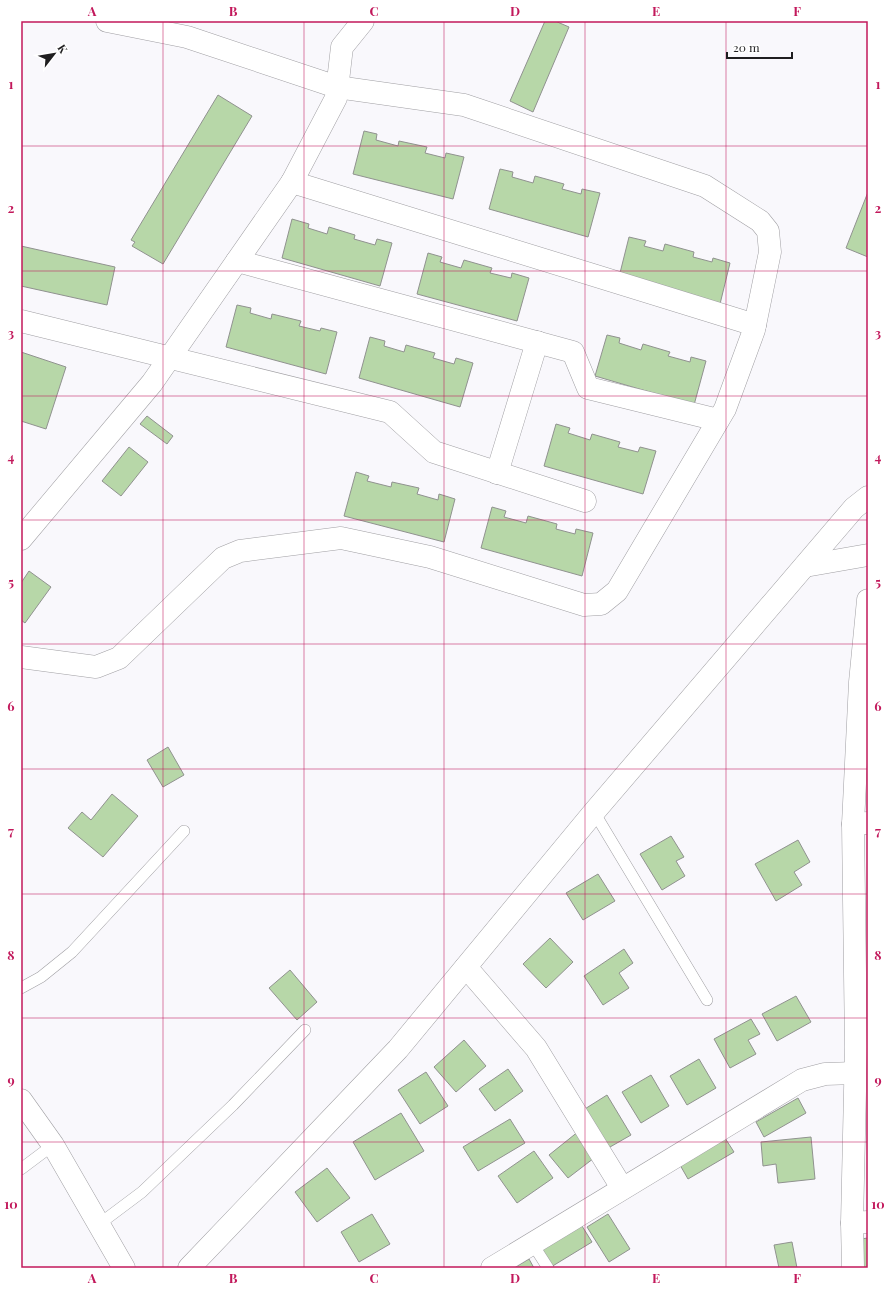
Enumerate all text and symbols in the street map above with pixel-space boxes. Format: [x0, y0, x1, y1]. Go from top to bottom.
text: A [87, 2, 97, 19]
text: B [229, 2, 238, 19]
text: C [369, 2, 379, 19]
text: D [510, 2, 520, 19]
text: E [652, 2, 660, 19]
text: F [793, 2, 801, 19]
north arrow [34, 34, 74, 74]
scale bar [727, 34, 792, 60]
text: 20 m [733, 39, 760, 55]
text: K [55, 41, 72, 56]
text: 1 [9, 75, 14, 92]
text: 1 [876, 75, 881, 92]
text: 2 [8, 199, 15, 216]
text: 2 [875, 199, 882, 216]
text: 3 [8, 324, 14, 341]
text: 3 [875, 324, 881, 341]
text: 4 [8, 448, 15, 465]
text: 4 [875, 448, 882, 465]
text: 5 [8, 573, 14, 590]
text: 5 [875, 573, 881, 590]
text: 6 [7, 697, 15, 714]
text: 6 [874, 697, 882, 714]
text: 7 [8, 822, 14, 839]
text: 7 [875, 822, 881, 839]
text: 8 [7, 946, 15, 963]
text: 8 [874, 946, 882, 963]
text: 9 [7, 1071, 15, 1088]
text: 9 [874, 1071, 882, 1088]
text: 10 [4, 1195, 18, 1212]
text: 10 [871, 1195, 885, 1212]
text: A [87, 1269, 97, 1286]
text: B [229, 1269, 238, 1286]
text: C [369, 1269, 379, 1286]
text: D [510, 1269, 520, 1286]
text: E [652, 1269, 660, 1286]
text: F [793, 1269, 801, 1286]

